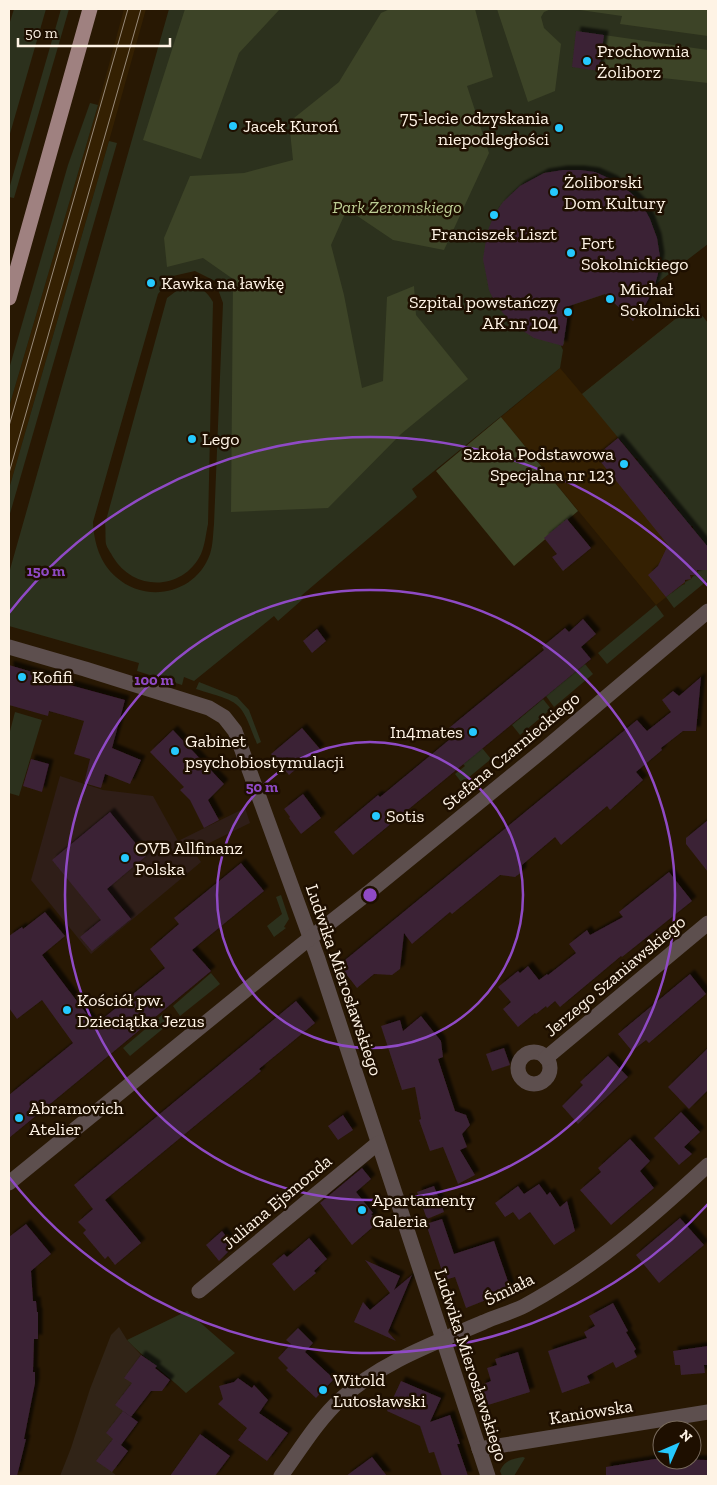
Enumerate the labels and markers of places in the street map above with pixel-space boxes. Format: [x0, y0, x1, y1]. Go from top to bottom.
place label: Prochownia Żoliborz [597, 40, 690, 83]
marker: Prochownia Żoliborz [581, 55, 593, 67]
place label: 75-lecie odzyskania niepodległości [400, 107, 549, 150]
place label: Jacek Kuroń [243, 115, 339, 137]
marker: Jacek Kuroń [227, 120, 239, 132]
marker: 75-lecie odzyskania niepodległości [553, 122, 565, 134]
place label: Żoliborski Dom Kultury [564, 171, 666, 214]
marker: Żoliborski Dom Kultury [548, 186, 560, 198]
marker: Franciszek Liszt [488, 209, 500, 221]
place label: Franciszek Liszt [431, 223, 557, 245]
place label: Fort Sokolnickiego [581, 232, 689, 275]
marker: Fort Sokolnickiego [565, 247, 577, 259]
place label: Kawka na ławkę [161, 272, 284, 294]
marker: Kawka na ławkę [145, 277, 157, 289]
place label: Michał Sokolnicki [620, 278, 700, 321]
place label: Szpital powstańczy AK nr 104 [409, 291, 559, 334]
marker: Michał Sokolnicki [604, 293, 616, 305]
marker: Szpital powstańczy AK nr 104 [562, 306, 574, 318]
place label: Lego [202, 428, 239, 450]
marker: Lego [186, 433, 198, 445]
place label: Szkoła Podstawowa Specjalna nr 123 [463, 443, 614, 486]
marker: Szkoła Podstawowa Specjalna nr 123 [618, 458, 630, 470]
place label: Kofifi [32, 666, 73, 688]
marker: Kofifi [16, 671, 28, 683]
place label: In4mates [390, 721, 463, 743]
marker: In4mates [467, 726, 479, 738]
place label: Gabinet psychobiostymulacji [185, 730, 344, 773]
marker: Gabinet psychobiostymulacji [169, 745, 181, 757]
place label: Sotis [386, 805, 425, 827]
marker: Sotis [370, 810, 382, 822]
place label: OVB Allfinanz Polska [135, 837, 243, 880]
marker: OVB Allfinanz Polska [119, 852, 131, 864]
centre of rings [361, 886, 379, 904]
place label: Kościół pw. Dzieciątka Jezus [77, 989, 205, 1032]
marker: Kościół pw. Dzieciątka Jezus [61, 1004, 73, 1016]
place label: Abramovich Atelier [29, 1097, 124, 1140]
marker: Abramovich Atelier [13, 1112, 25, 1124]
place label: Apartamenty Galeria [372, 1189, 476, 1232]
marker: Apartamenty Galeria [356, 1204, 368, 1216]
place label: Witold Lutosławski [333, 1369, 426, 1412]
marker: Witold Lutosławski [317, 1384, 329, 1396]

